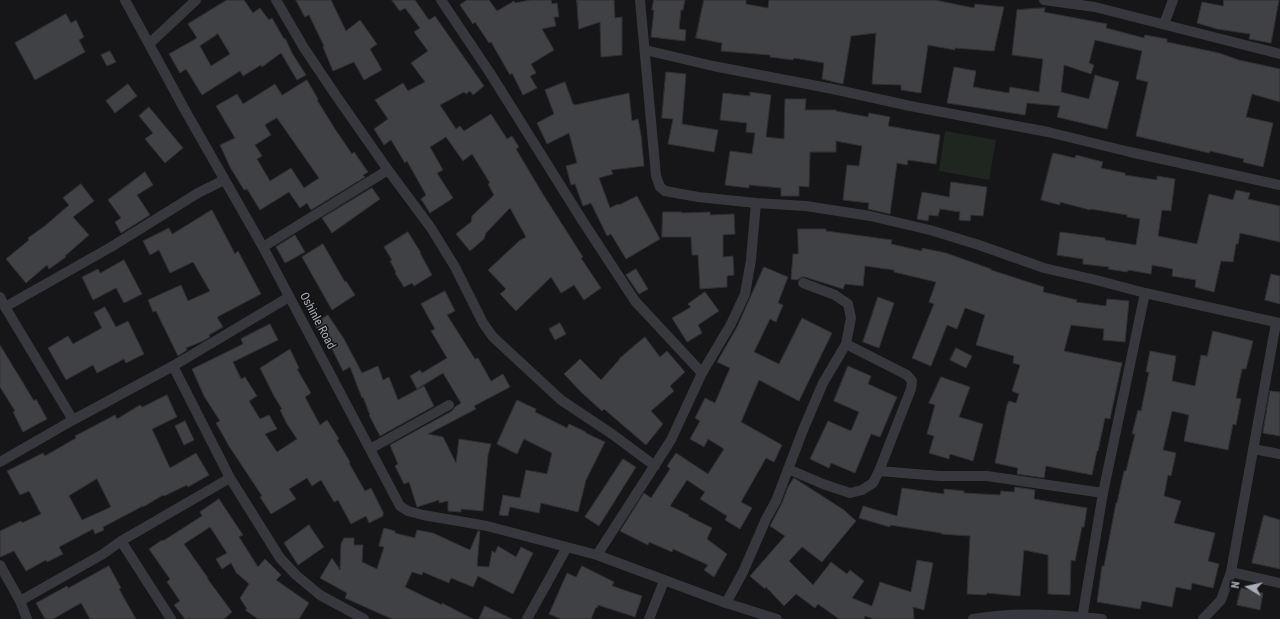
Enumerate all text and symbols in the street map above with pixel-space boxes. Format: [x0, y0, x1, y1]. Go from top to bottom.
street label: Oshinle Road [296, 290, 338, 352]
north arrow [1228, 567, 1268, 607]
text: N [1229, 581, 1243, 589]

